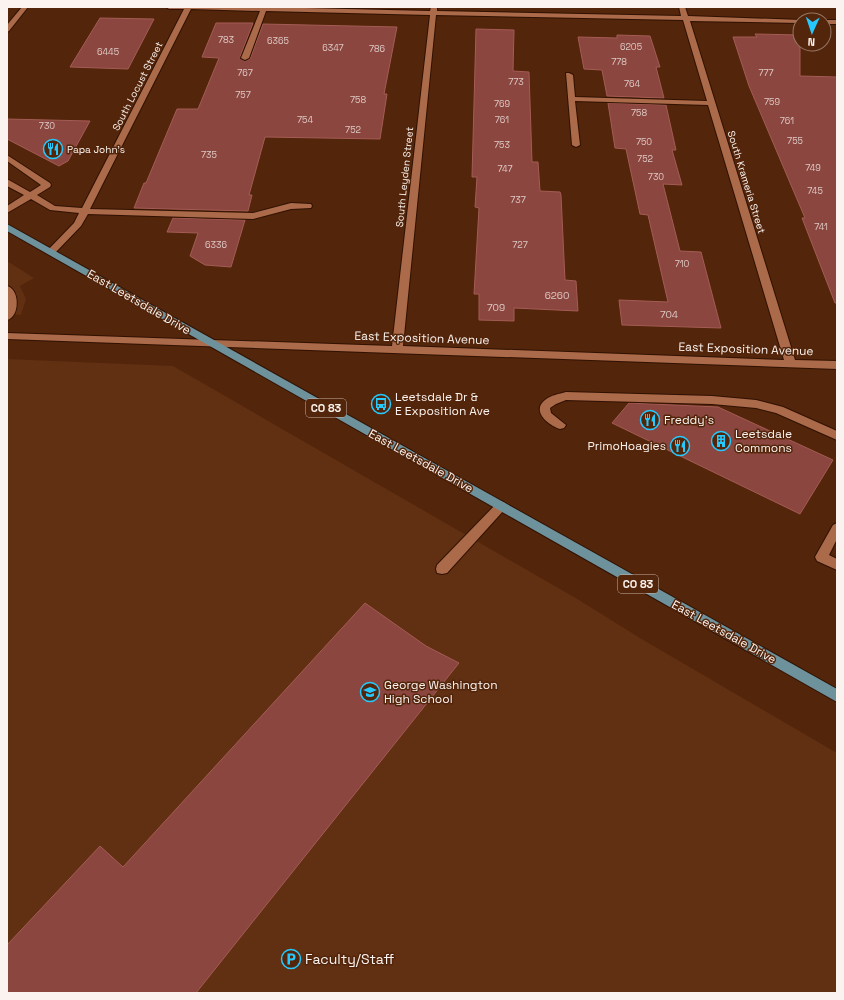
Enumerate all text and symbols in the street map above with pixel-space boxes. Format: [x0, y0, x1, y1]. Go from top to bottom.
north arrow [792, 12, 832, 52]
house number: 783 [218, 34, 234, 46]
house number: 6365 [267, 35, 289, 47]
text: N [807, 35, 816, 49]
street label: South Locust Street [109, 39, 166, 133]
house number: 6205 [620, 41, 642, 53]
house number: 6347 [322, 42, 344, 54]
house number: 786 [369, 43, 386, 55]
house number: 6445 [97, 46, 119, 58]
house number: 778 [611, 56, 627, 68]
house number: 767 [237, 67, 253, 79]
house number: 777 [758, 67, 774, 79]
house number: 773 [508, 76, 524, 88]
house number: 764 [624, 78, 640, 90]
house number: 757 [235, 89, 251, 101]
house number: 758 [350, 94, 366, 106]
house number: 759 [764, 96, 780, 108]
house number: 769 [494, 98, 510, 110]
house number: 758 [631, 107, 647, 119]
house number: 754 [297, 114, 313, 126]
house number: 761 [495, 114, 509, 126]
house number: 761 [780, 115, 794, 127]
house number: 730 [39, 120, 55, 132]
house number: 752 [345, 124, 361, 136]
street label: South Leyden Street [393, 126, 416, 228]
street label: South Krameria Street [725, 129, 768, 235]
house number: 755 [787, 135, 803, 147]
house number: 750 [636, 136, 652, 148]
restaurant icon: Papa John's [42, 138, 64, 160]
house number: 753 [494, 139, 510, 151]
place label: Papa John's [67, 143, 125, 156]
house number: 735 [201, 149, 217, 161]
house number: 752 [637, 153, 653, 165]
house number: 749 [805, 162, 821, 174]
house number: 747 [498, 163, 512, 175]
house number: 730 [648, 171, 664, 183]
house number: 745 [807, 185, 823, 197]
house number: 737 [510, 194, 526, 206]
house number: 741 [814, 221, 828, 233]
house number: 6336 [205, 239, 227, 251]
house number: 727 [512, 239, 528, 251]
house number: 710 [675, 258, 689, 270]
street label: East Leetsdale Drive [84, 266, 194, 338]
house number: 6260 [545, 289, 569, 302]
house number: 709 [487, 301, 505, 314]
house number: 704 [660, 308, 678, 321]
street label: East Exposition Avenue [354, 328, 490, 348]
street label: East Exposition Avenue [678, 339, 814, 359]
place label: Leetsdale Dr & E Exposition Ave [395, 389, 490, 419]
bus stop icon: Leetsdale Dr & E Exposition Ave [370, 393, 392, 415]
road number: CO 83 [306, 399, 346, 417]
restaurant icon: Freddy's [639, 409, 661, 431]
place label: Freddy's [664, 412, 714, 428]
street label: East Leetsdale Drive [366, 426, 476, 496]
place label: Leetsdale Commons [735, 426, 792, 456]
building icon: Leetsdale Commons [710, 430, 732, 452]
restaurant icon: PrimoHoagies [669, 435, 691, 457]
place label: PrimoHoagies [587, 438, 666, 454]
road number: CO 83 [618, 575, 658, 593]
street label: East Leetsdale Drive [669, 597, 779, 667]
place label: George Washington High School [384, 677, 498, 707]
school or university icon: George Washington High School [359, 681, 381, 703]
parking icon: Faculty/Staff [280, 948, 302, 970]
place label: Faculty/Staff [305, 950, 394, 968]

